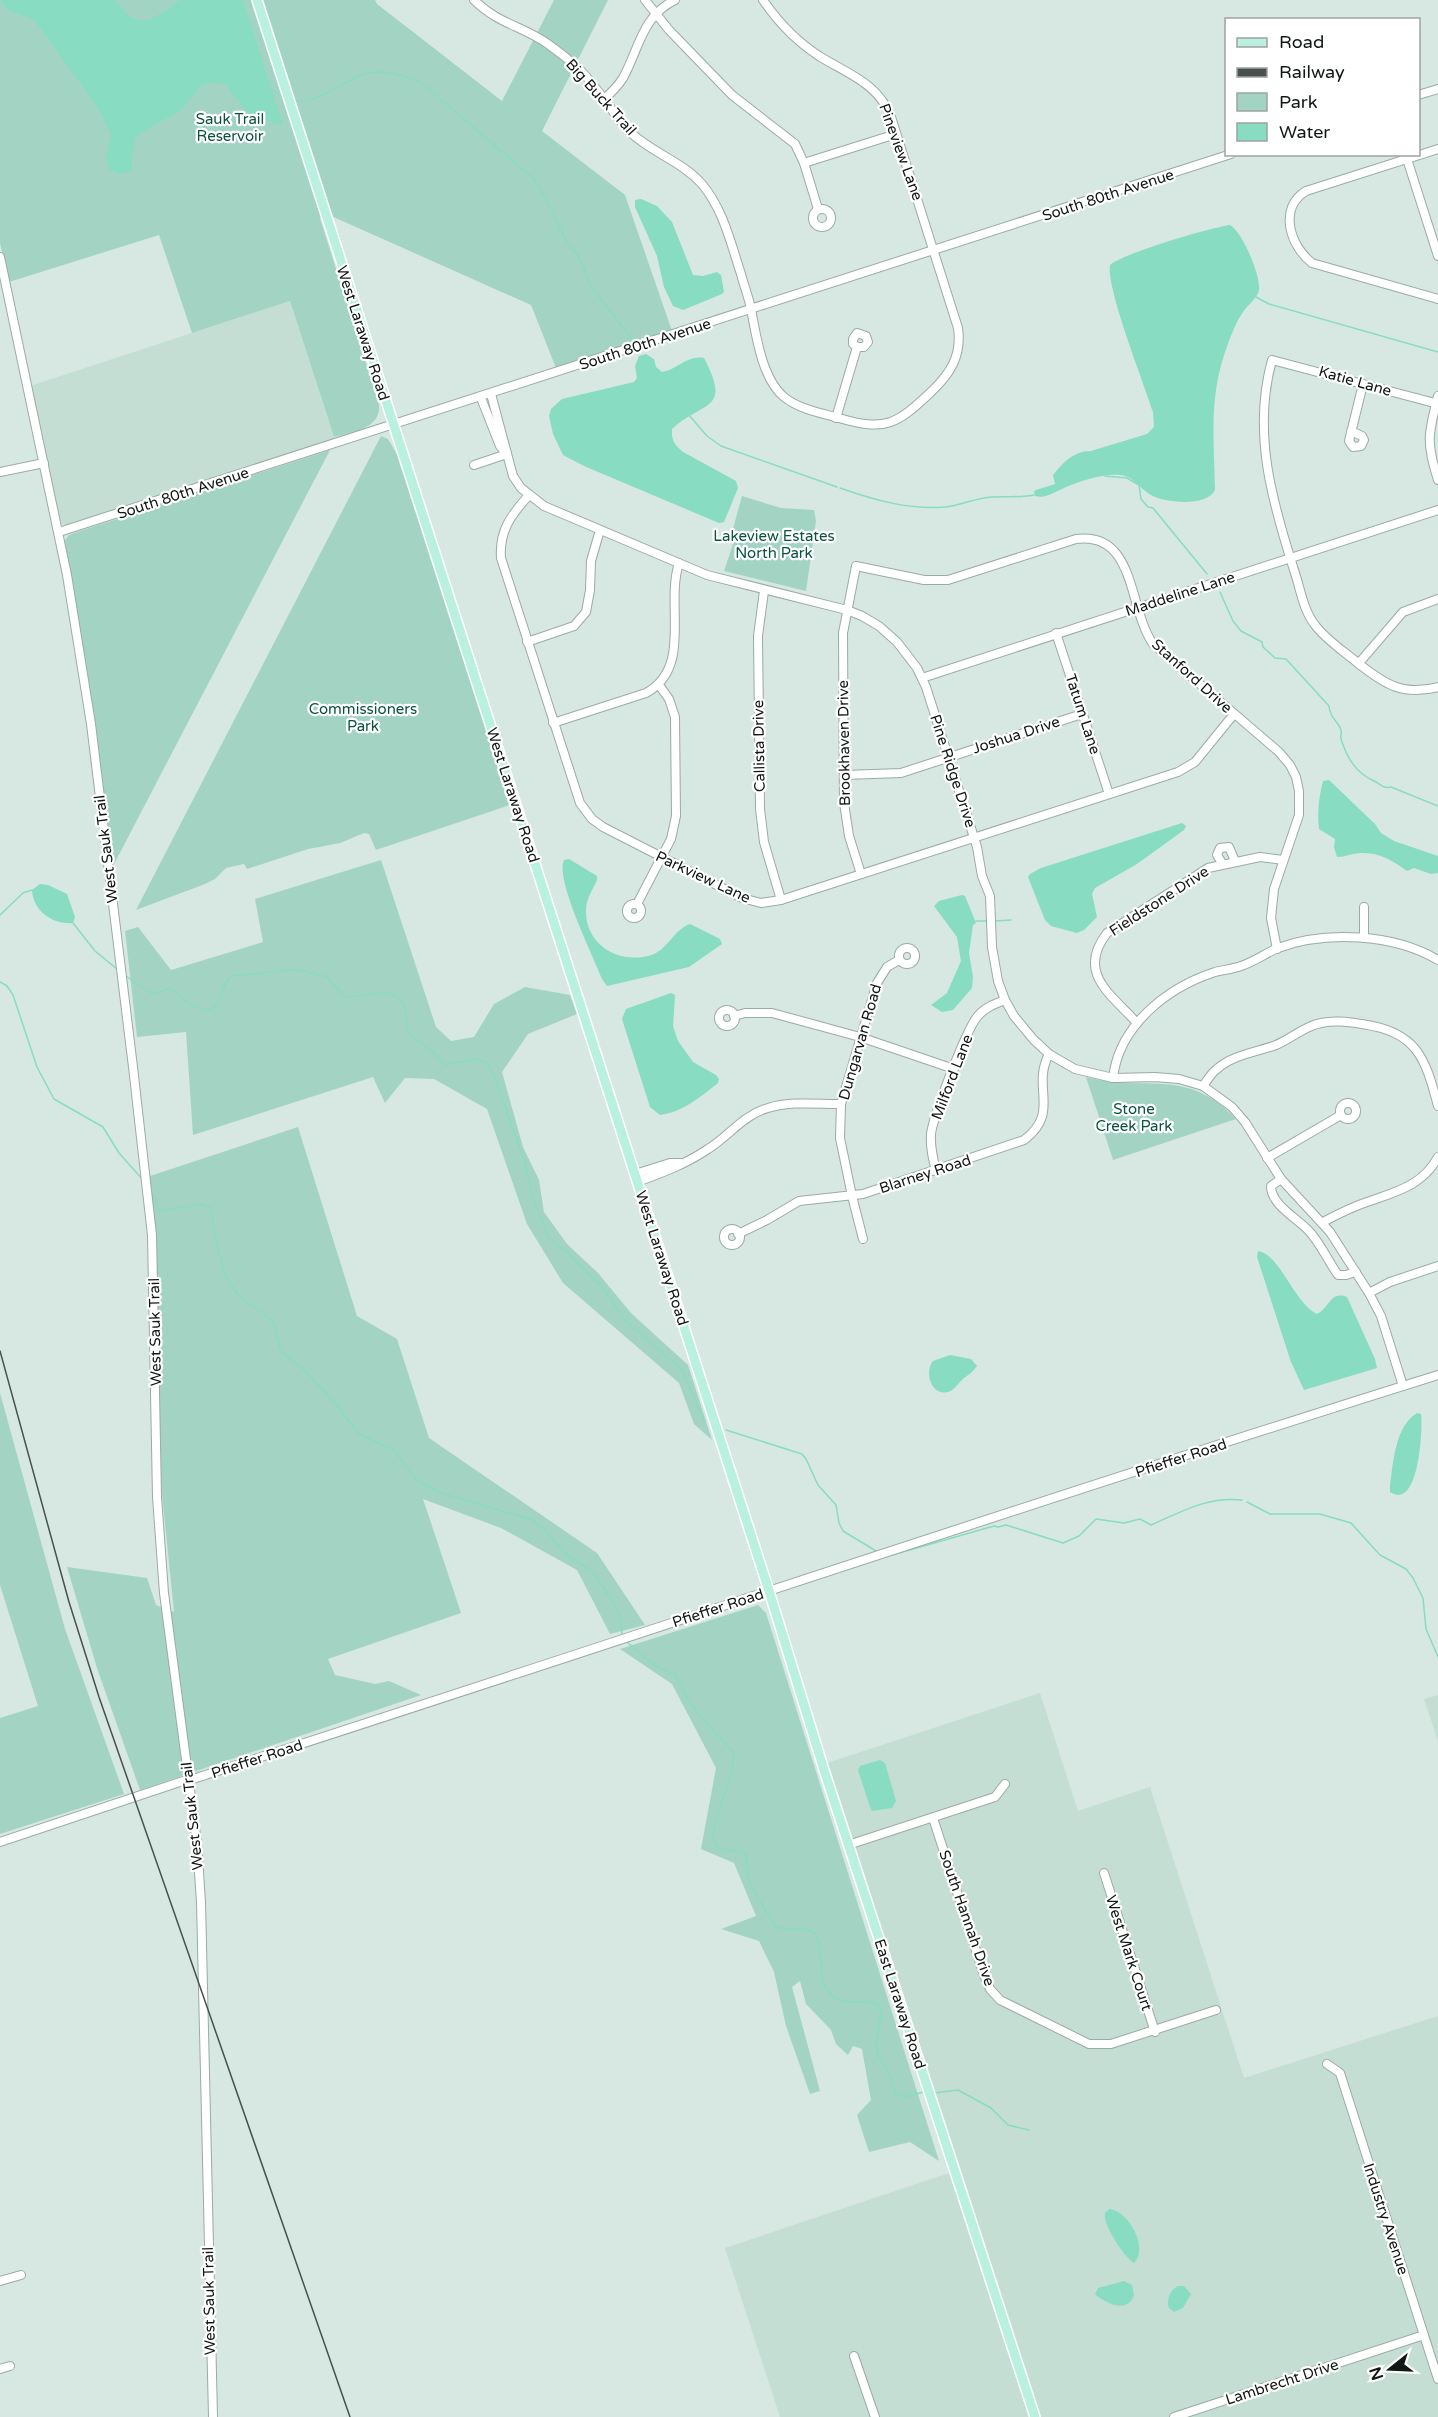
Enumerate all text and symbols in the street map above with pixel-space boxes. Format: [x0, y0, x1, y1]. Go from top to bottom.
legend [1225, 18, 1420, 156]
text: Road [1279, 31, 1324, 53]
street label: Big Buck Trail [562, 55, 640, 139]
text: Railway [1279, 61, 1345, 83]
text: Park [1279, 91, 1318, 113]
street label: Pineview Lane [875, 101, 927, 203]
park label: Sauk Trail Reservoir [196, 110, 264, 145]
text: Water [1279, 121, 1330, 143]
street label: South 80th Avenue [1040, 165, 1176, 225]
street label: West Laraway Road [333, 263, 393, 403]
street label: South 80th Avenue [577, 314, 713, 374]
street label: Katie Lane [1317, 362, 1393, 400]
street label: South 80th Avenue [115, 463, 251, 523]
park label: Lakeview Estates North Park [713, 527, 835, 562]
street label: Maddeline Lane [1123, 568, 1237, 620]
street label: Stanford Drive [1148, 635, 1236, 717]
street label: Tatum Lane [1062, 672, 1104, 756]
street label: Brookhaven Drive [834, 680, 854, 806]
park label: Commissioners Park [309, 700, 417, 735]
street label: Callista Drive [749, 700, 769, 792]
street label: Pine Ridge Drive [926, 712, 980, 830]
street label: Joshua Drive [970, 712, 1062, 758]
street label: West Laraway Road [483, 725, 543, 865]
street label: West Sauk Trail [90, 794, 122, 904]
street label: Parkview Lane [653, 847, 753, 907]
street label: Fieldstone Drive [1106, 862, 1212, 940]
street label: Dungarvan Road [835, 982, 885, 1102]
street label: Milford Lane [928, 1032, 976, 1122]
park label: Stone Creek Park [1096, 1100, 1172, 1135]
street label: Blarney Road [877, 1151, 973, 1197]
street label: West Laraway Road [632, 1188, 692, 1328]
street label: West Sauk Trail [145, 1278, 165, 1386]
street label: Pfieffer Road [1133, 1435, 1229, 1481]
street label: Pfieffer Road [670, 1585, 766, 1631]
street label: Pfieffer Road [209, 1736, 305, 1782]
street label: West Sauk Trail [177, 1761, 207, 1871]
street label: South Hannah Drive [935, 1848, 999, 1988]
street label: West Mark Court [1102, 1893, 1156, 2013]
street label: East Laraway Road [871, 1937, 929, 2071]
street label: Industry Avenue [1359, 2161, 1413, 2277]
street label: West Sauk Trail [199, 2247, 219, 2355]
north arrow [1360, 2339, 1420, 2399]
street label: Lambrecht Drive [1223, 2355, 1341, 2409]
text: N [1365, 2364, 1388, 2383]

